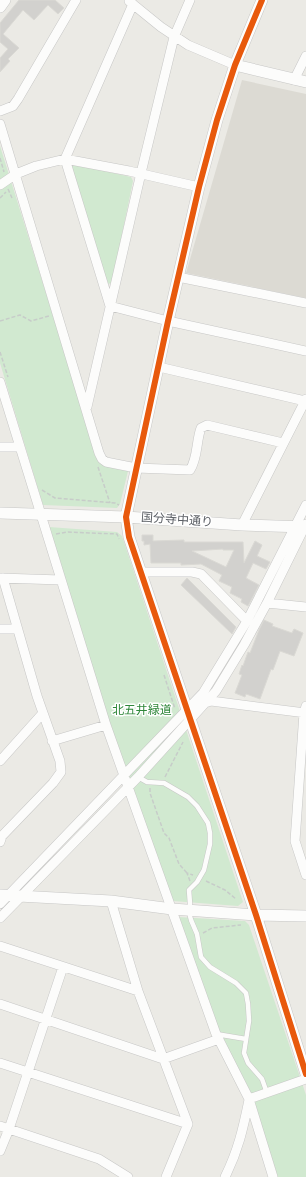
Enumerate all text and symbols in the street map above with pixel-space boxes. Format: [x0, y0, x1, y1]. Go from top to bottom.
street label: 国分寺中通り [141, 510, 213, 530]
park label: 北五井緑道 [112, 703, 172, 718]

